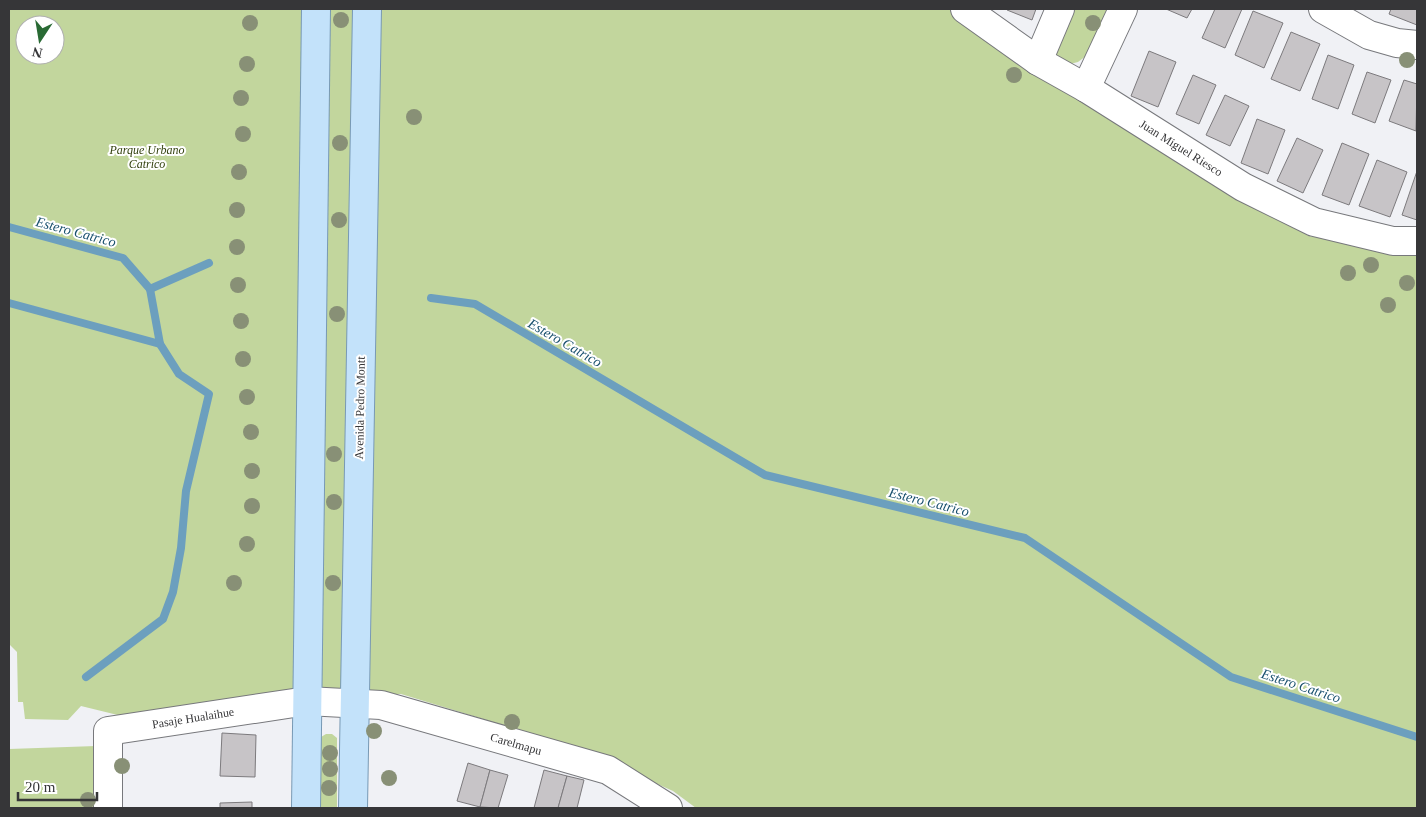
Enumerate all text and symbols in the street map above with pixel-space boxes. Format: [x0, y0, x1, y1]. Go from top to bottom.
north arrow [15, 15, 65, 65]
text: N [31, 44, 44, 61]
street label: Juan Miguel Riesco [1137, 117, 1225, 179]
park label: Parque Urbano Catrico [108, 143, 185, 171]
water label: Estero Catrico [33, 214, 118, 250]
water label: Estero Catrico [525, 315, 604, 370]
street label: Avenida Pedro Montt [352, 356, 368, 460]
water label: Estero Catrico [886, 485, 971, 519]
water label: Estero Catrico [1259, 666, 1342, 706]
street label: Pasaje Hualaihue [151, 705, 235, 731]
street label: Carelmapu [489, 730, 543, 758]
scale bar [18, 770, 96, 802]
text: 20 m [25, 779, 56, 795]

